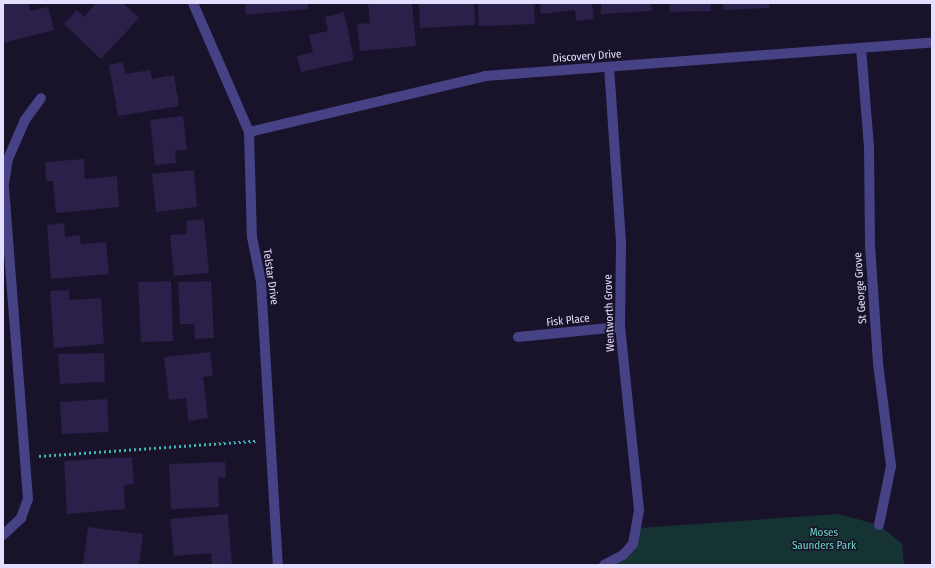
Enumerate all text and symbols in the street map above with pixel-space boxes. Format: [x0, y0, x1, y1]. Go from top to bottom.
street label: Discovery Drive [552, 48, 622, 66]
street label: Telstar Drive [260, 248, 280, 306]
street label: St George Grove [852, 252, 870, 324]
street label: Wentworth Grove [602, 274, 618, 352]
street label: Fisk Place [546, 312, 590, 330]
park label: Moses Saunders Park [792, 527, 856, 553]

